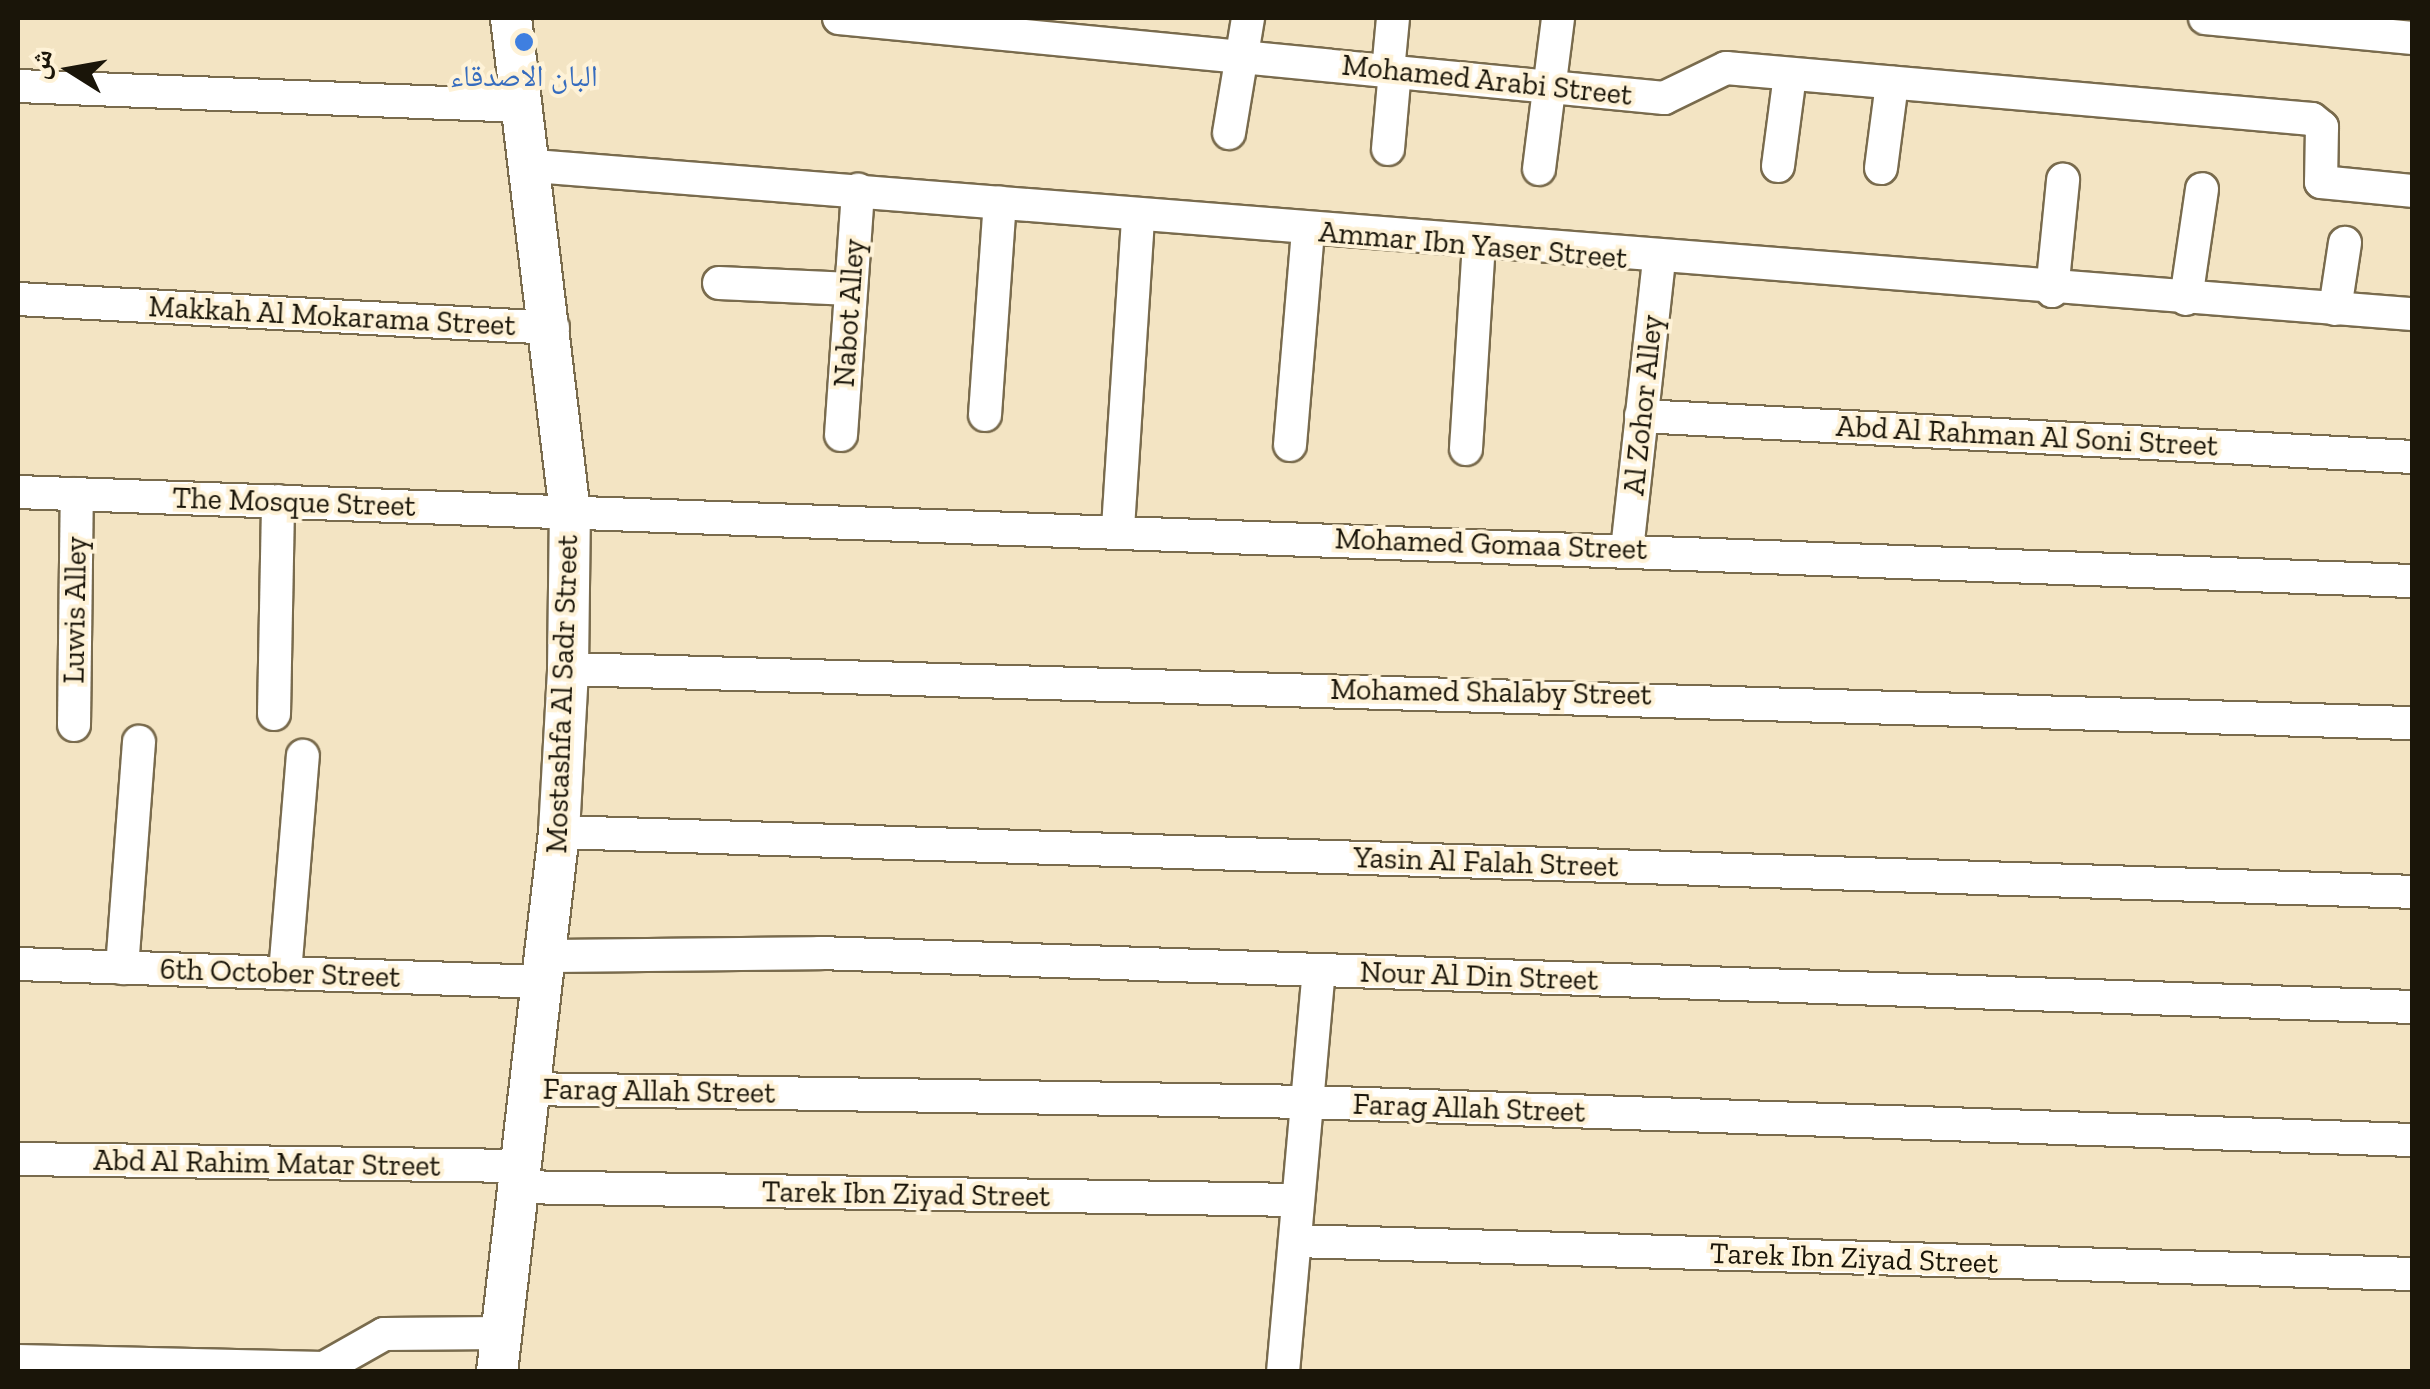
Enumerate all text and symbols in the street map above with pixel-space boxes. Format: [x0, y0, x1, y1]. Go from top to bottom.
north arrow [20, 20, 120, 120]
marker: البان الاصدقاء [513, 31, 535, 53]
text: ش [21, 46, 59, 82]
street label: Mohamed Arabi Street [1340, 47, 1634, 113]
place label: البان الاصدقاء [450, 58, 598, 94]
street label: Ammar Ibn Yaser Street [1316, 214, 1630, 276]
street label: Nabot Alley [826, 237, 872, 389]
street label: Makkah Al Mokarama Street [147, 288, 517, 344]
street label: Al Zohor Alley [1616, 312, 1670, 498]
street label: Abd Al Rahman Al Soni Street [1834, 408, 2220, 464]
street label: The Mosque Street [172, 480, 416, 524]
street label: Mohamed Gomaa Street [1334, 521, 1648, 567]
street label: Mostashfa Al Sadr Street [538, 533, 586, 855]
street label: Luwis Alley [56, 536, 94, 684]
street label: Mohamed Shalaby Street [1330, 671, 1652, 713]
street label: Yasin Al Falah Street [1352, 839, 1620, 885]
street label: 6th October Street [159, 951, 401, 995]
street label: Nour Al Din Street [1358, 954, 1600, 998]
street label: Farag Allah Street [542, 1071, 776, 1111]
street label: Farag Allah Street [1352, 1086, 1586, 1130]
street label: Abd Al Rahim Matar Street [92, 1142, 442, 1184]
street label: Tarek Ibn Ziyad Street [761, 1173, 1051, 1215]
street label: Tarek Ibn Ziyad Street [1709, 1235, 1999, 1281]

